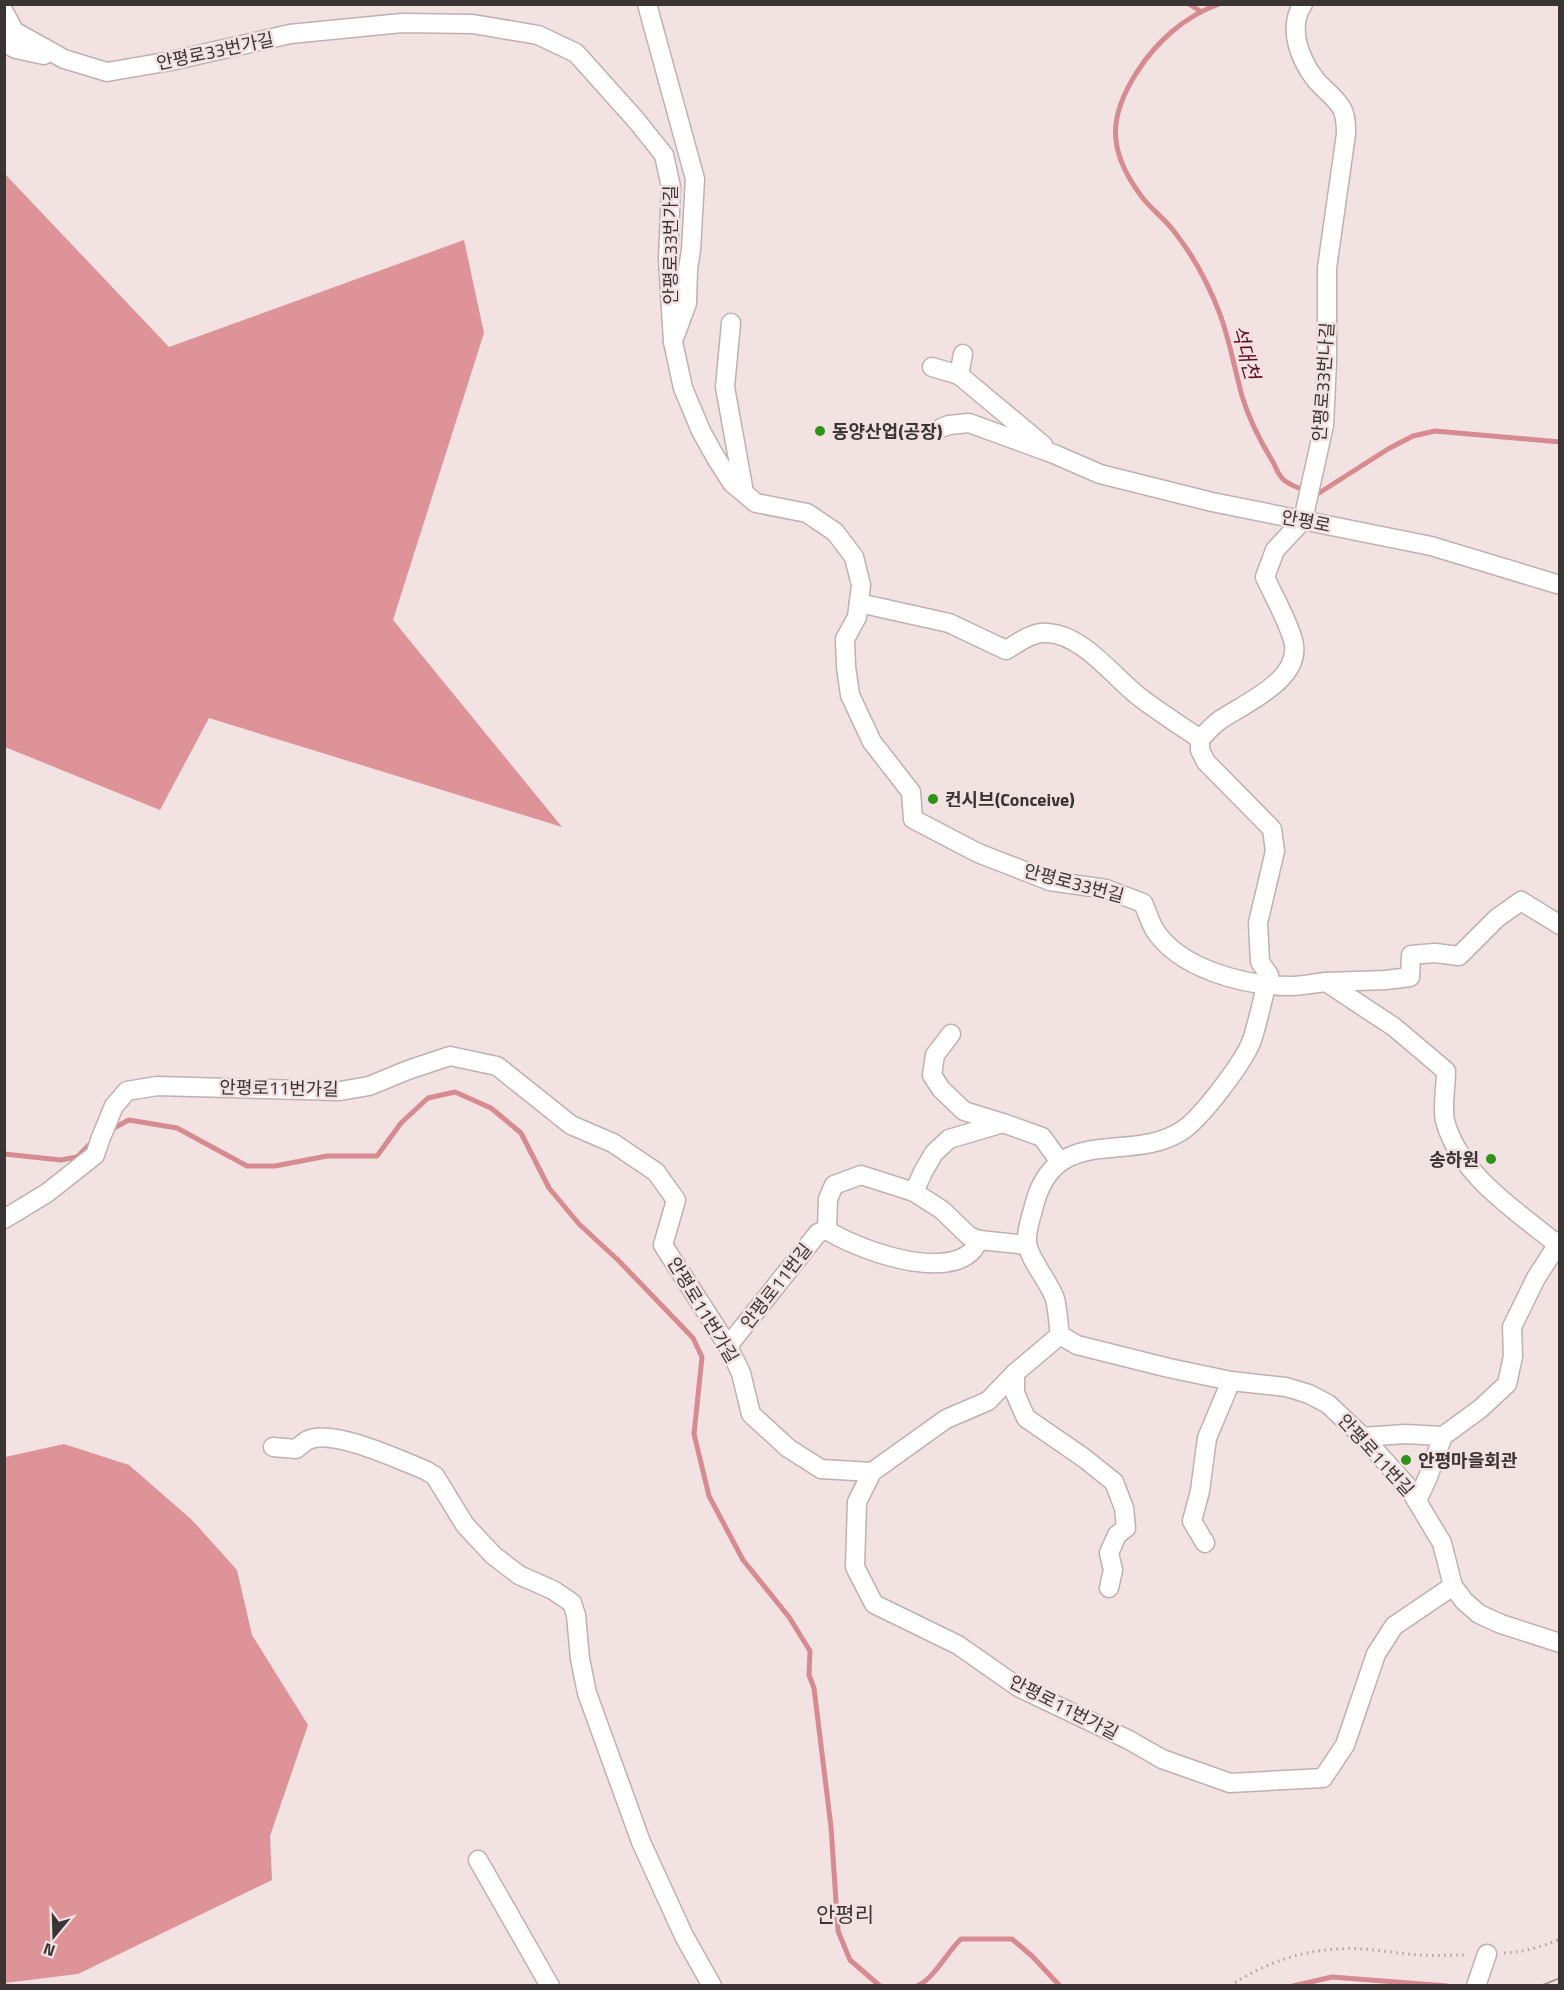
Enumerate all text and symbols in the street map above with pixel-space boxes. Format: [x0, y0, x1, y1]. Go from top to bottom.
street label: 안평로33번가길 [154, 25, 276, 77]
street label: 안평로33번가길 [657, 185, 684, 305]
water label: 석대천 [1223, 321, 1269, 385]
street label: 안평로33번나길 [1305, 321, 1341, 443]
place label: 동양산업(공장) [832, 418, 942, 445]
marker: 동양산업(공장) [813, 424, 827, 438]
street label: 안평로 [1279, 503, 1333, 539]
place label: 컨시브(Conceive) [945, 786, 1075, 813]
marker: 컨시브(Conceive) [926, 792, 940, 806]
street label: 안평로33번길 [1021, 857, 1127, 909]
street label: 안평로11번가길 [219, 1073, 339, 1103]
place label: 송하원 [1429, 1146, 1479, 1173]
marker: 송하원 [1484, 1152, 1498, 1166]
street label: 안평로11번길 [734, 1237, 818, 1335]
street label: 안평로11번가길 [661, 1252, 745, 1368]
street label: 안평로11번길 [1332, 1408, 1420, 1502]
place label: 안평마을회관 [1418, 1447, 1518, 1474]
marker: 안평마을회관 [1399, 1453, 1413, 1467]
street label: 안평로11번가길 [1005, 1668, 1123, 1746]
district label: 안평리 [816, 1898, 874, 1930]
north arrow [24, 1906, 84, 1966]
text: N [40, 1937, 58, 1963]

